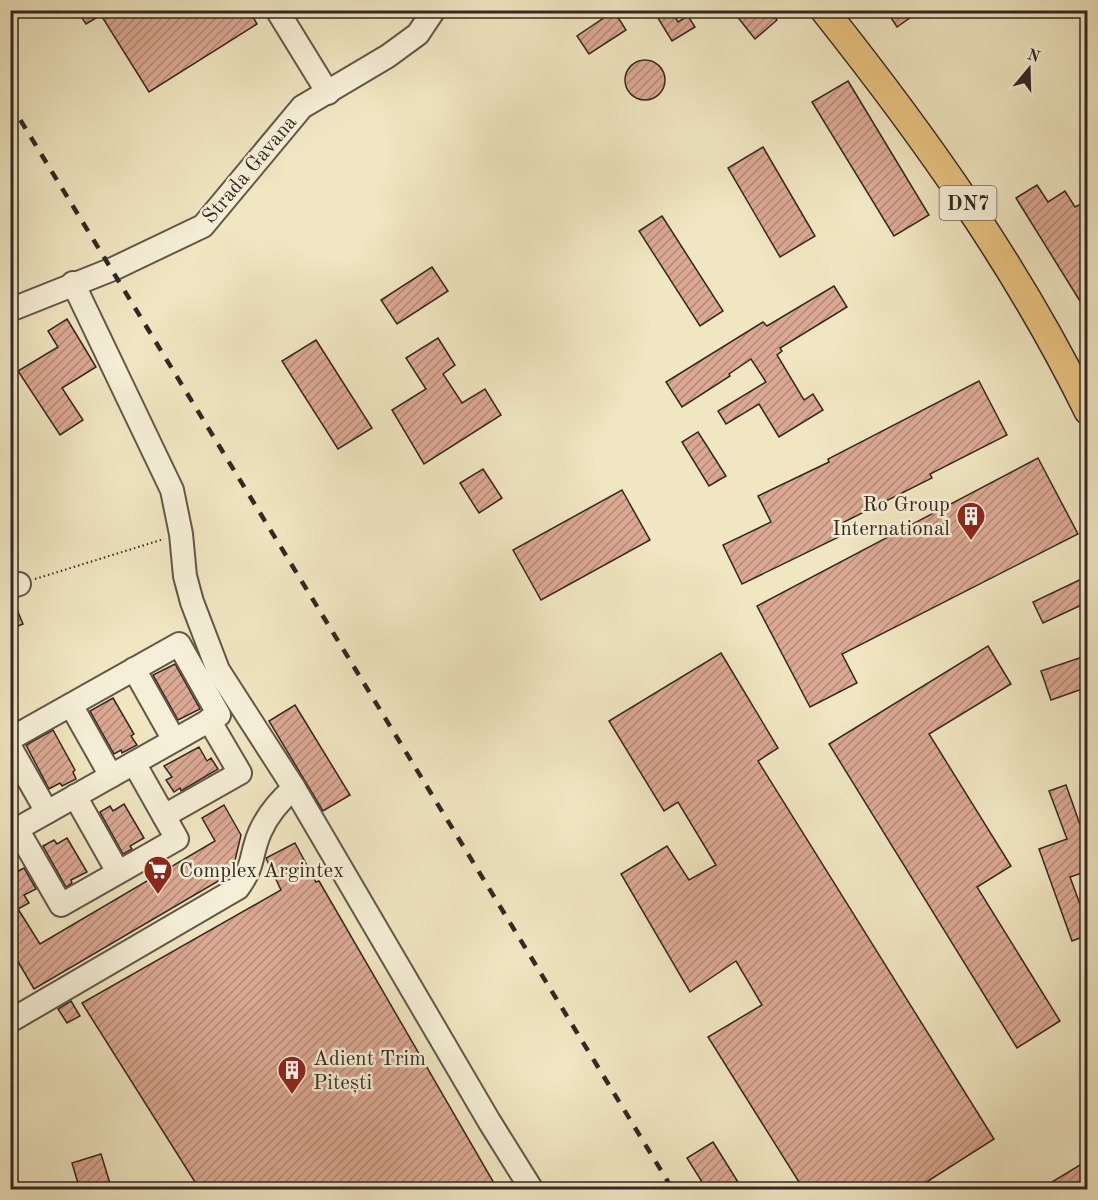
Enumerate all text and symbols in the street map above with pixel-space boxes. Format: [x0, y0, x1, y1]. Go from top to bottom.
north arrow [999, 39, 1059, 99]
text: N [1025, 47, 1042, 67]
street label: Strada Gavana [199, 112, 301, 228]
road number: DN7 [940, 186, 996, 220]
place label: Ro Group International [832, 495, 950, 540]
building icon: Ro Group International [955, 500, 987, 542]
supermarket icon: Complex Argintex [142, 854, 174, 896]
place label: Complex Argintex [179, 861, 344, 882]
place label: Adient Trim Pitești [313, 1049, 426, 1095]
building icon: Adient Trim Pitești [276, 1054, 308, 1096]

